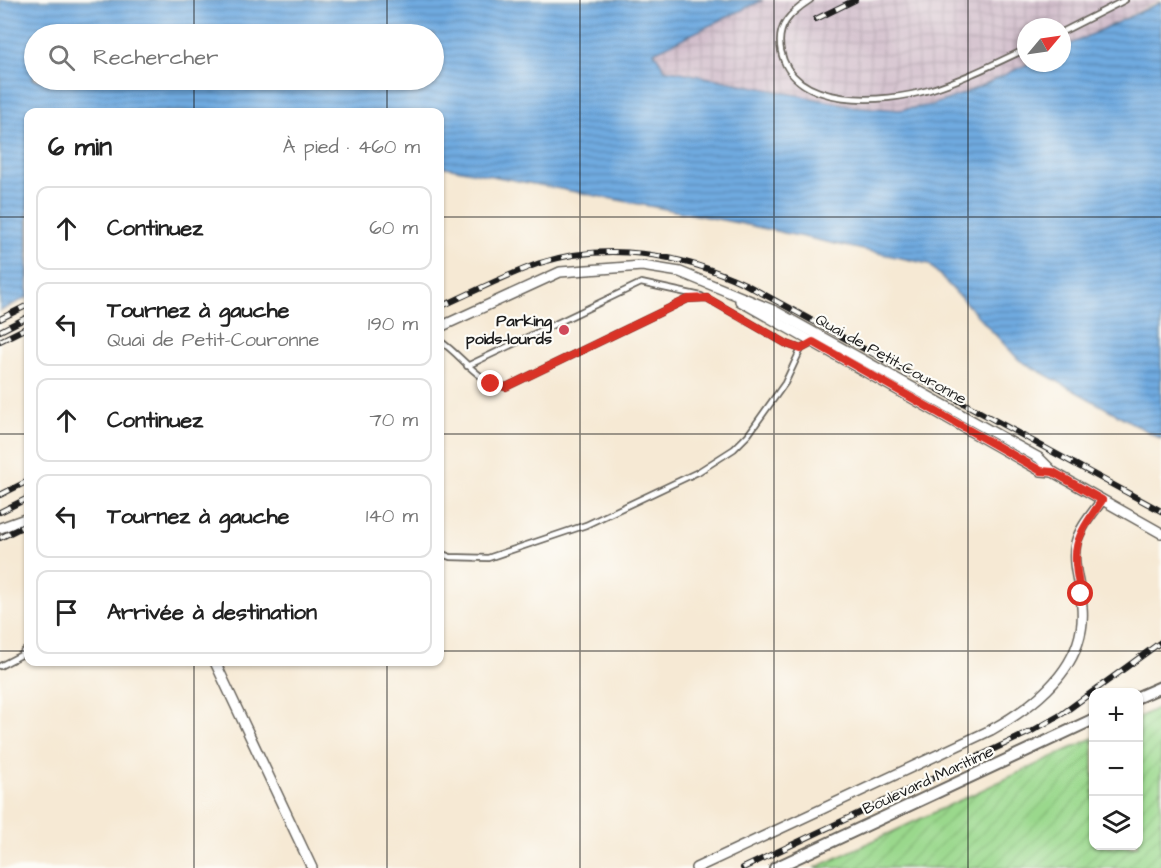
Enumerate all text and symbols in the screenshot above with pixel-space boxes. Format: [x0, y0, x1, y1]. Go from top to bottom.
north arrow [1017, 18, 1071, 72]
search box [24, 24, 444, 90]
icon: search [45, 41, 78, 74]
text: Rechercher [93, 42, 218, 73]
text: 6 min [48, 129, 112, 165]
text: À pied · 460 m [283, 133, 420, 161]
icon: ahead [50, 212, 83, 245]
text: Continuez [107, 213, 203, 244]
text: 60 m [369, 214, 418, 242]
text: Tournez à gauche [107, 295, 289, 326]
icon: left [50, 308, 83, 341]
street label: Quai de Petit-Couronne [811, 308, 971, 410]
text: 190 m [368, 310, 418, 338]
place label: Parking poids-lourds [466, 310, 553, 350]
marker: Parking poids-lourds [557, 323, 571, 337]
text: Quai de Petit-Couronne [107, 326, 319, 354]
route end [477, 370, 503, 396]
icon: ahead [50, 404, 83, 437]
text: Continuez [107, 405, 203, 436]
text: 70 m [370, 406, 418, 434]
icon: left [50, 500, 83, 533]
text: Tournez à gauche [107, 501, 289, 532]
text: 140 m [366, 502, 418, 530]
route start [1067, 580, 1093, 606]
icon: arrive [50, 596, 83, 629]
text: Arrivée à destination [107, 597, 317, 628]
map controls [1089, 688, 1143, 850]
button: + [1089, 688, 1143, 742]
street label: Boulevard Maritime [859, 740, 997, 820]
button: − [1089, 742, 1143, 796]
button: layers [1089, 796, 1143, 850]

